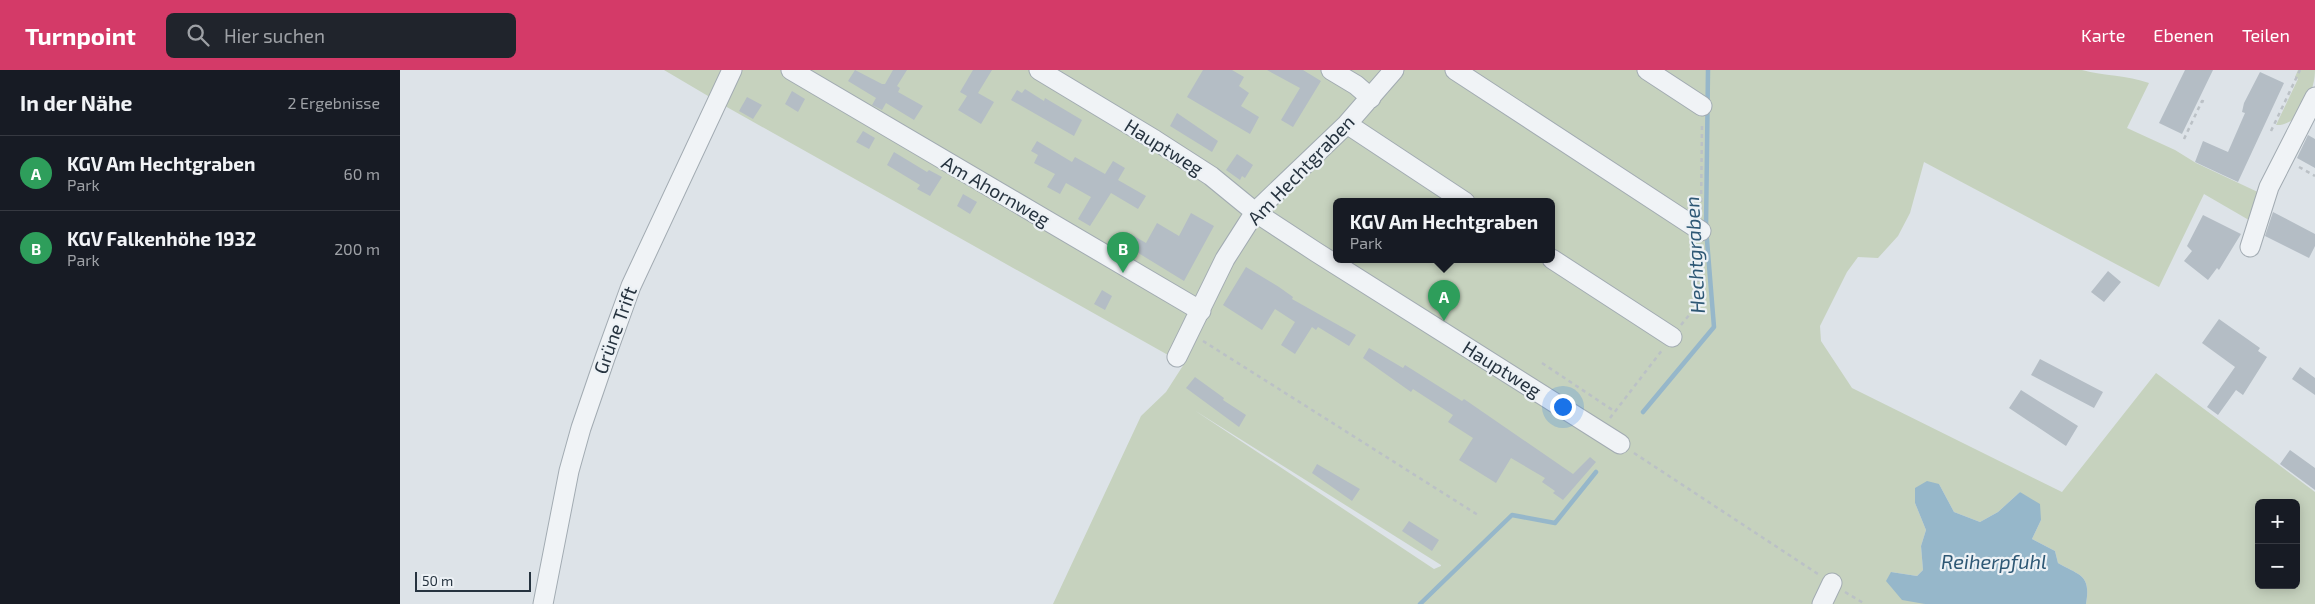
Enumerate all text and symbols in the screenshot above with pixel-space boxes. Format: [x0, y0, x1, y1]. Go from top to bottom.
search box [166, 13, 516, 58]
text: Turnpoint [25, 21, 136, 50]
icon: search [184, 21, 212, 49]
text: Hier suchen [224, 24, 325, 47]
text: Karte [2081, 24, 2125, 46]
text: Ebenen [2153, 24, 2214, 46]
text: Teilen [2242, 24, 2290, 46]
text: In der Nähe [20, 90, 132, 115]
text: 2 Ergebnisse [287, 93, 380, 112]
street label: Am Hechtgraben [1242, 110, 1359, 229]
street label: Hauptweg [1121, 113, 1208, 180]
street label: Am Ahornweg [938, 150, 1055, 231]
text: KGV Am Hechtgraben [67, 152, 256, 175]
text: A [31, 164, 41, 183]
text: 60 m [344, 164, 380, 183]
text: Park [67, 175, 100, 194]
water label: Hechtgraben [1679, 196, 1709, 314]
popup [1333, 198, 1555, 263]
text: KGV Am Hechtgraben [1350, 210, 1538, 233]
text: KGV Falkenhöhe 1932 [67, 227, 256, 250]
pin: B [1107, 232, 1139, 273]
text: Park [1350, 233, 1382, 252]
text: B [31, 239, 41, 258]
text: 200 m [334, 239, 380, 258]
text: Park [67, 250, 100, 269]
pin: A [1428, 280, 1460, 321]
street label: Grüne Trift [588, 283, 641, 377]
street label: Hauptweg [1459, 335, 1546, 402]
your location [1550, 394, 1576, 420]
map controls [2255, 499, 2300, 589]
button: + [2255, 499, 2300, 544]
button: − [2255, 544, 2300, 589]
water label: Reiherpfuhl [1941, 549, 2047, 573]
scale bar [415, 569, 531, 592]
text: 50 m [422, 572, 453, 589]

